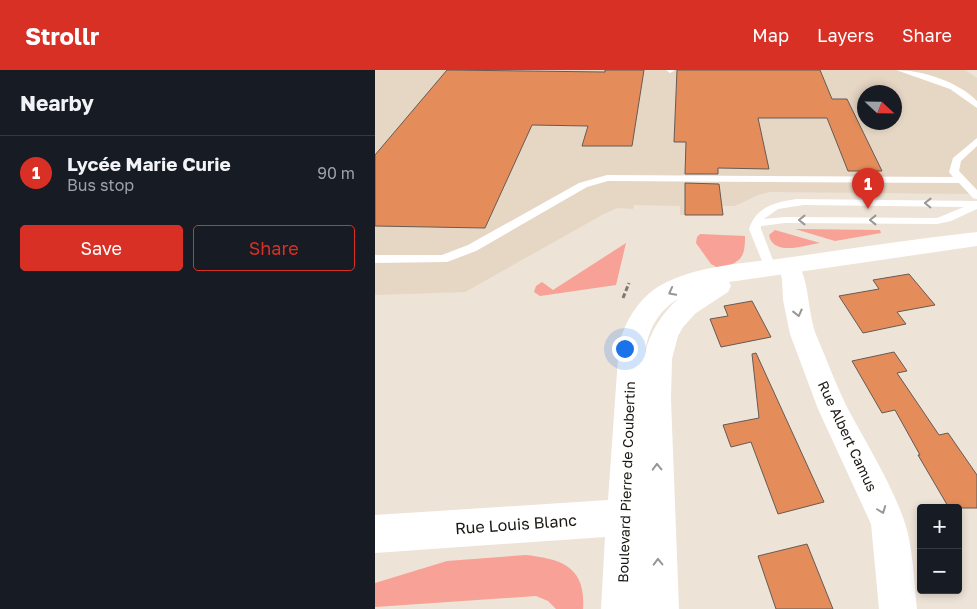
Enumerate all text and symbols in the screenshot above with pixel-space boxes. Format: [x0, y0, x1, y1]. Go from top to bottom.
text: Strollr [25, 21, 99, 50]
text: Map [752, 24, 789, 46]
text: Layers [817, 24, 874, 46]
text: Share [902, 24, 952, 46]
north arrow [857, 85, 902, 130]
text: Nearby [20, 90, 94, 116]
text: Lycée Marie Curie [67, 152, 231, 175]
text: 1 [32, 163, 40, 183]
text: 90 m [317, 163, 355, 183]
pin: 1 [852, 168, 884, 209]
text: Bus stop [67, 175, 134, 195]
one-way arrow [924, 198, 932, 209]
one-way arrow [798, 215, 806, 225]
one-way arrow [869, 215, 876, 225]
button: Save [20, 225, 183, 271]
button: Share [193, 225, 355, 271]
one-way arrow [668, 285, 677, 295]
one-way arrow [792, 308, 803, 317]
your location [612, 336, 638, 362]
street label: Rue Albert Camus [815, 378, 881, 494]
street label: Boulevard Pierre de Coubertin [614, 381, 638, 583]
one-way arrow [652, 462, 662, 470]
map controls [917, 504, 962, 594]
button: + [917, 504, 962, 549]
one-way arrow [876, 505, 886, 514]
street label: Rue Louis Blanc [454, 510, 578, 538]
button: − [917, 549, 962, 594]
one-way arrow [653, 558, 663, 566]

